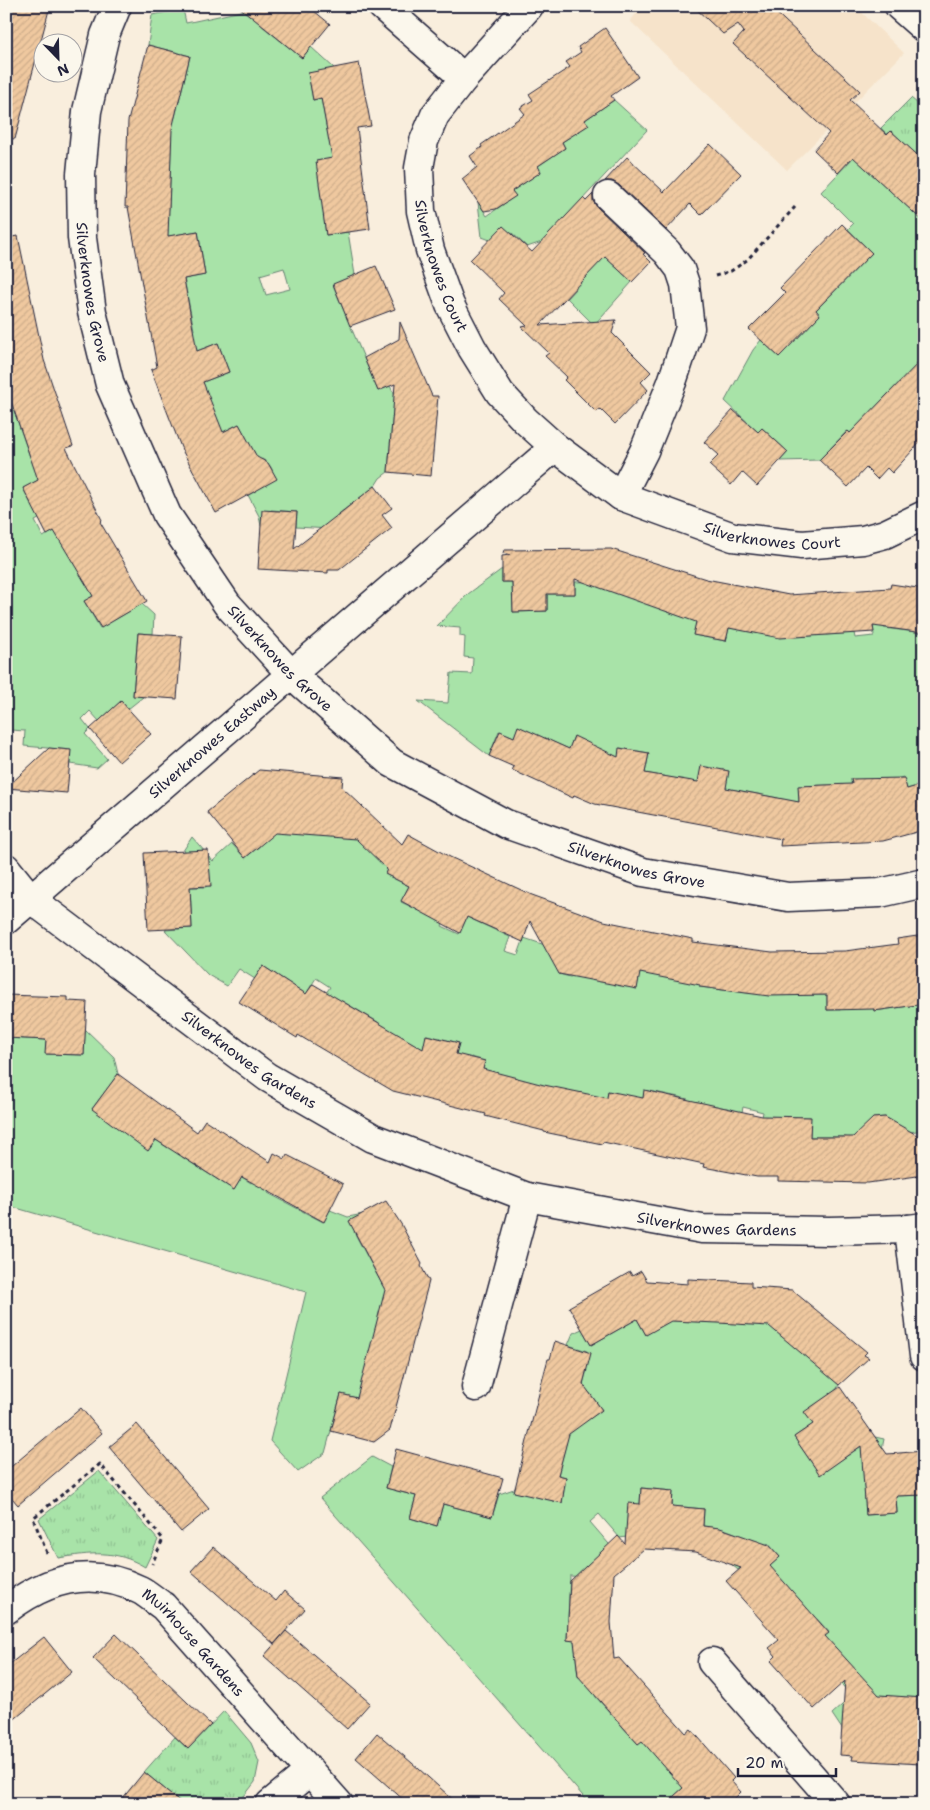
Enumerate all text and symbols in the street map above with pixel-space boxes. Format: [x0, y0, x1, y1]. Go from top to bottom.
north arrow [32, 32, 82, 82]
text: N [54, 60, 72, 80]
street label: Silverknowes Court [410, 199, 472, 336]
street label: Silverknowes Grove [72, 222, 114, 365]
street label: Silverknowes Court [701, 517, 842, 555]
street label: Silverknowes Grove [223, 601, 337, 716]
street label: Silverknowes Eastway [144, 682, 280, 803]
street label: Silverknowes Grove [565, 836, 707, 893]
street label: Silverknowes Gardens [177, 1006, 320, 1114]
street label: Silverknowes Gardens [635, 1207, 797, 1240]
street label: Muirhouse Gardens [138, 1584, 249, 1701]
scale bar [738, 1745, 835, 1777]
text: 20 m [745, 1753, 784, 1773]

